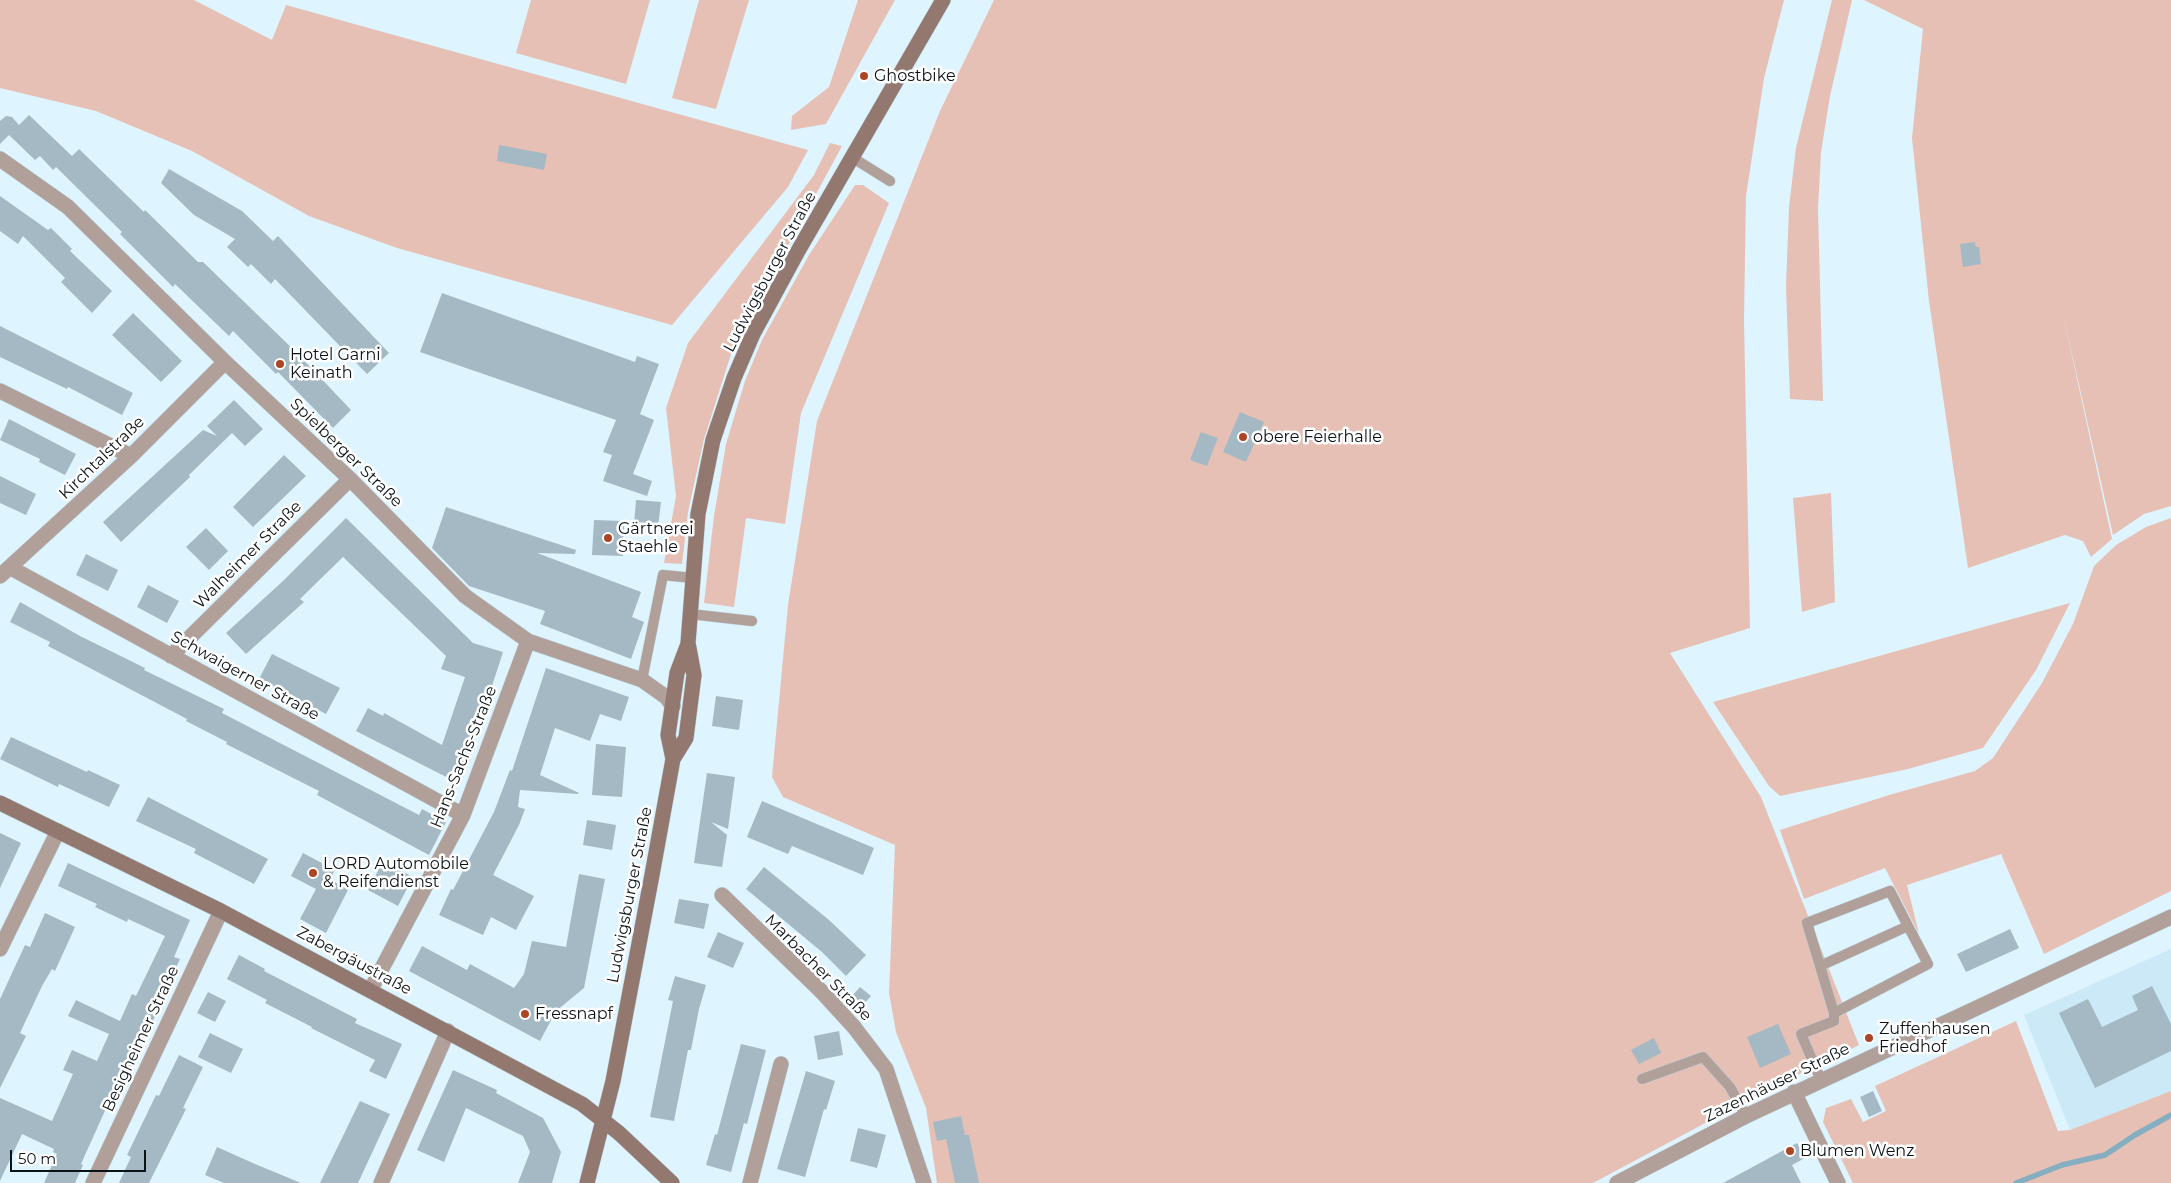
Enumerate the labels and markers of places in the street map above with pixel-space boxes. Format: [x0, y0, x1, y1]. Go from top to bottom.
place label: Ghostbike [874, 66, 956, 86]
marker: Ghostbike [858, 70, 870, 82]
place label: Hotel Garni Keinath [290, 345, 381, 383]
marker: Hotel Garni Keinath [274, 358, 286, 370]
place label: obere Feierhalle [1253, 427, 1382, 447]
marker: obere Feierhalle [1237, 431, 1249, 443]
place label: Gärtnerei Staehle [618, 519, 694, 557]
marker: Gärtnerei Staehle [602, 532, 614, 544]
place label: LORD Automobile & Reifendienst [323, 854, 469, 892]
marker: LORD Automobile & Reifendienst [307, 867, 319, 879]
place label: Fressnapf [535, 1004, 613, 1024]
marker: Fressnapf [519, 1008, 531, 1020]
place label: Zuffenhausen Friedhof [1879, 1019, 1991, 1057]
marker: Zuffenhausen Friedhof [1863, 1032, 1875, 1044]
place label: Blumen Wenz [1800, 1141, 1914, 1161]
marker: Blumen Wenz [1784, 1145, 1796, 1157]

